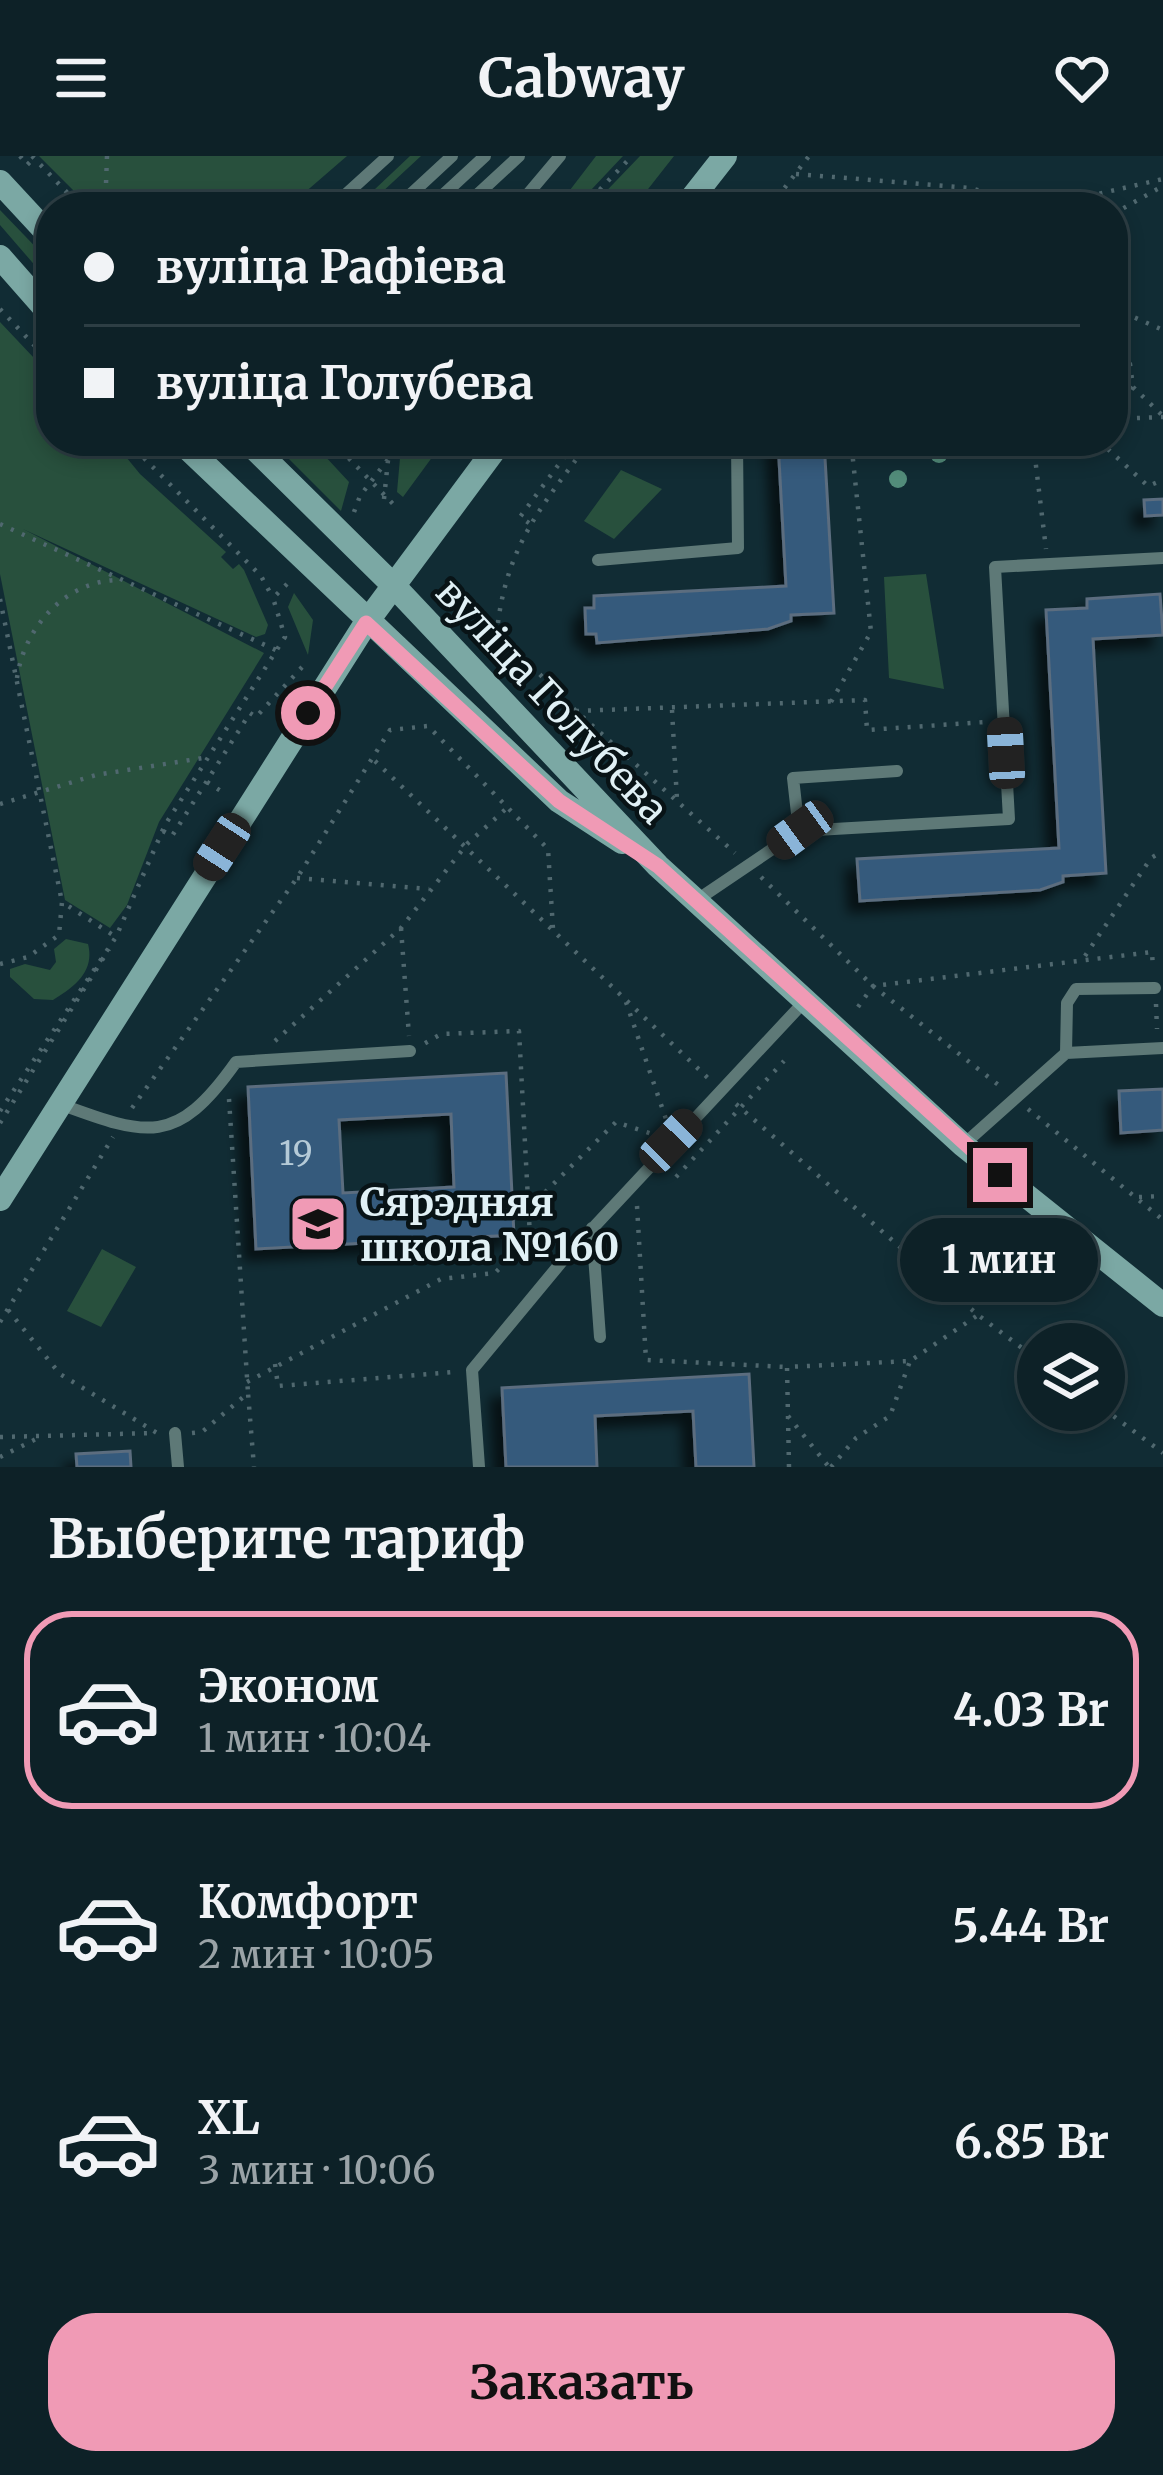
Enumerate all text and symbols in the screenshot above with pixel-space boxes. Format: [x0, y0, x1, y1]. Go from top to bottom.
text: Cabway [478, 44, 685, 112]
icon: menu [48, 45, 114, 111]
icon: heart [1049, 45, 1115, 111]
text: вуліца Рафіева [156, 239, 506, 295]
text: вуліца Голубева [156, 355, 534, 411]
street label: вуліца Голубева [426, 568, 678, 834]
route start [281, 686, 335, 740]
car [986, 716, 1026, 790]
car [760, 794, 840, 866]
car [187, 807, 257, 887]
car [633, 1103, 709, 1179]
house number: 19 [279, 1133, 313, 1174]
route end [973, 1148, 1027, 1202]
place label: Сярэдняя школа №160 [360, 1178, 619, 1272]
school or university icon: Сярэдняя школа №160 [287, 1193, 349, 1255]
callout: 1 мин [901, 1217, 1099, 1301]
text: 1 мин [942, 1235, 1056, 1284]
map controls [1017, 1323, 1125, 1431]
button: layers [1017, 1323, 1125, 1431]
text: Выберите тариф [48, 1505, 525, 1573]
icon: car [54, 1656, 162, 1764]
text: Эконом [198, 1658, 379, 1714]
text: 4.03 Br [953, 1682, 1109, 1738]
text: 1 мин · 10:04 [198, 1714, 431, 1763]
icon: car [54, 1872, 162, 1980]
text: Комфорт [198, 1874, 418, 1930]
text: 5.44 Br [952, 1898, 1109, 1954]
text: 2 мин · 10:05 [198, 1930, 435, 1979]
icon: car [54, 2088, 162, 2196]
text: XL [198, 2090, 260, 2146]
text: 6.85 Br [954, 2114, 1109, 2170]
text: 3 мин · 10:06 [198, 2146, 436, 2195]
button: Заказать [48, 2313, 1115, 2451]

